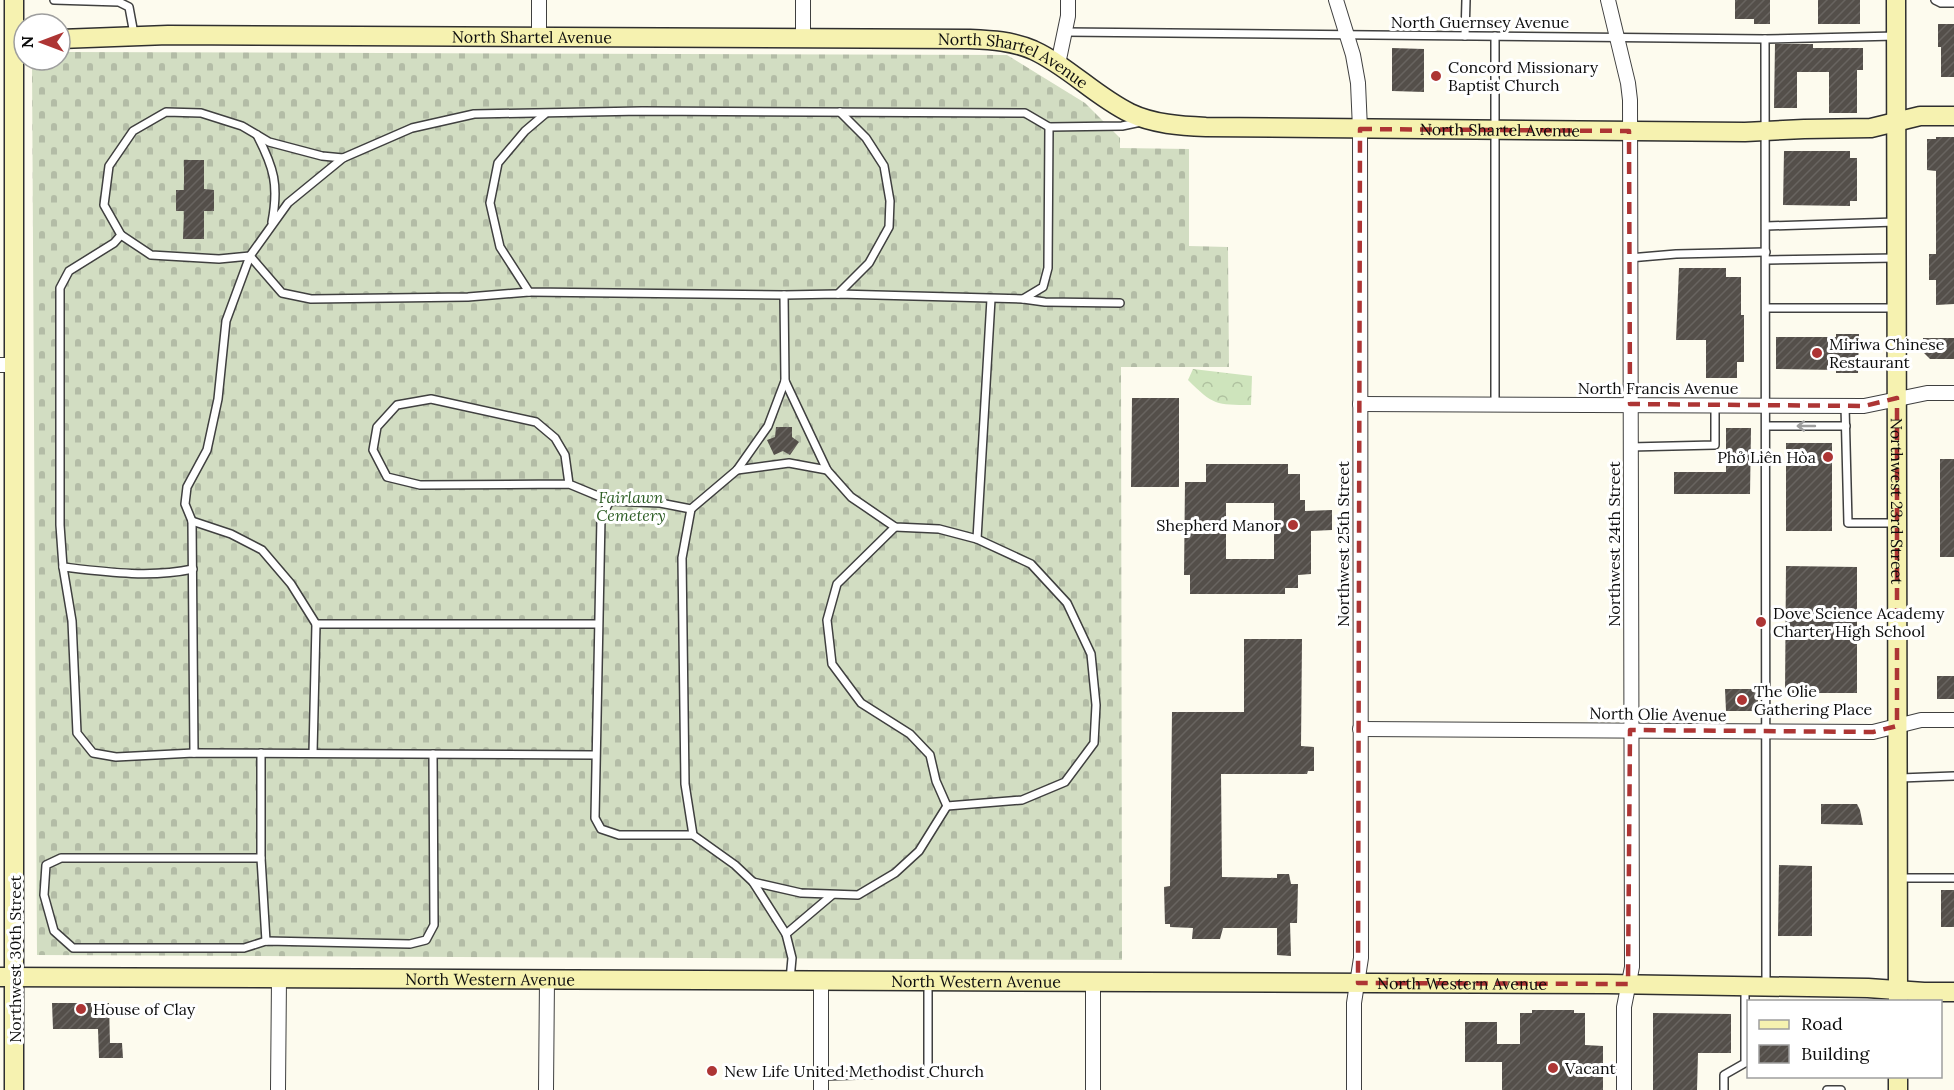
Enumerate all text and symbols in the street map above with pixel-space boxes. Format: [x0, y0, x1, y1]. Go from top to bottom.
north arrow [12, 12, 72, 72]
street label: North Guernsey Avenue [1391, 12, 1570, 32]
street label: North Shartel Avenue [452, 26, 612, 47]
street label: North Shartel Avenue [938, 29, 1093, 93]
text: N [17, 36, 37, 48]
place label: Concord Missionary Baptist Church [1448, 57, 1599, 95]
marker: Concord Missionary Baptist Church [1429, 69, 1443, 83]
street label: North Shartel Avenue [1420, 119, 1580, 140]
place label: Miriwa Chinese Restaurant [1829, 334, 1945, 372]
marker: Miriwa Chinese Restaurant [1810, 346, 1824, 360]
street label: North Francis Avenue [1578, 378, 1739, 398]
street label: Northwest 23rd Street [1887, 418, 1907, 585]
one-way arrow [1796, 420, 1816, 432]
place label: Phở Liên Hòa [1717, 447, 1816, 467]
marker: Phở Liên Hòa [1821, 450, 1835, 464]
street label: Northwest 25th Street [1333, 460, 1353, 627]
street label: Northwest 24th Street [1604, 460, 1624, 627]
park label: Fairlawn Cemetery [596, 487, 666, 525]
place label: Shepherd Manor [1156, 515, 1281, 535]
marker: Shepherd Manor [1286, 518, 1300, 532]
place label: Dove Science Academy Charter High School [1773, 603, 1945, 641]
marker: Dove Science Academy Charter High School [1754, 615, 1768, 629]
place label: The Olie Gathering Place [1754, 681, 1873, 719]
marker: The Olie Gathering Place [1735, 693, 1749, 707]
street label: North Olie Avenue [1589, 703, 1727, 725]
street label: Northwest 30th Street [5, 874, 25, 1043]
street label: North Western Avenue [405, 969, 575, 990]
street label: North Western Avenue [891, 971, 1061, 992]
street label: North Western Avenue [1377, 973, 1547, 994]
place label: House of Clay [93, 999, 196, 1019]
legend [1747, 1000, 1942, 1078]
marker: House of Clay [74, 1002, 88, 1016]
text: Road [1801, 1012, 1843, 1035]
text: Building [1801, 1042, 1871, 1065]
place label: Vacant [1564, 1058, 1617, 1078]
place label: New Life United Methodist Church [724, 1061, 984, 1081]
marker: Vacant [1546, 1061, 1560, 1075]
marker: New Life United Methodist Church [705, 1064, 719, 1078]

